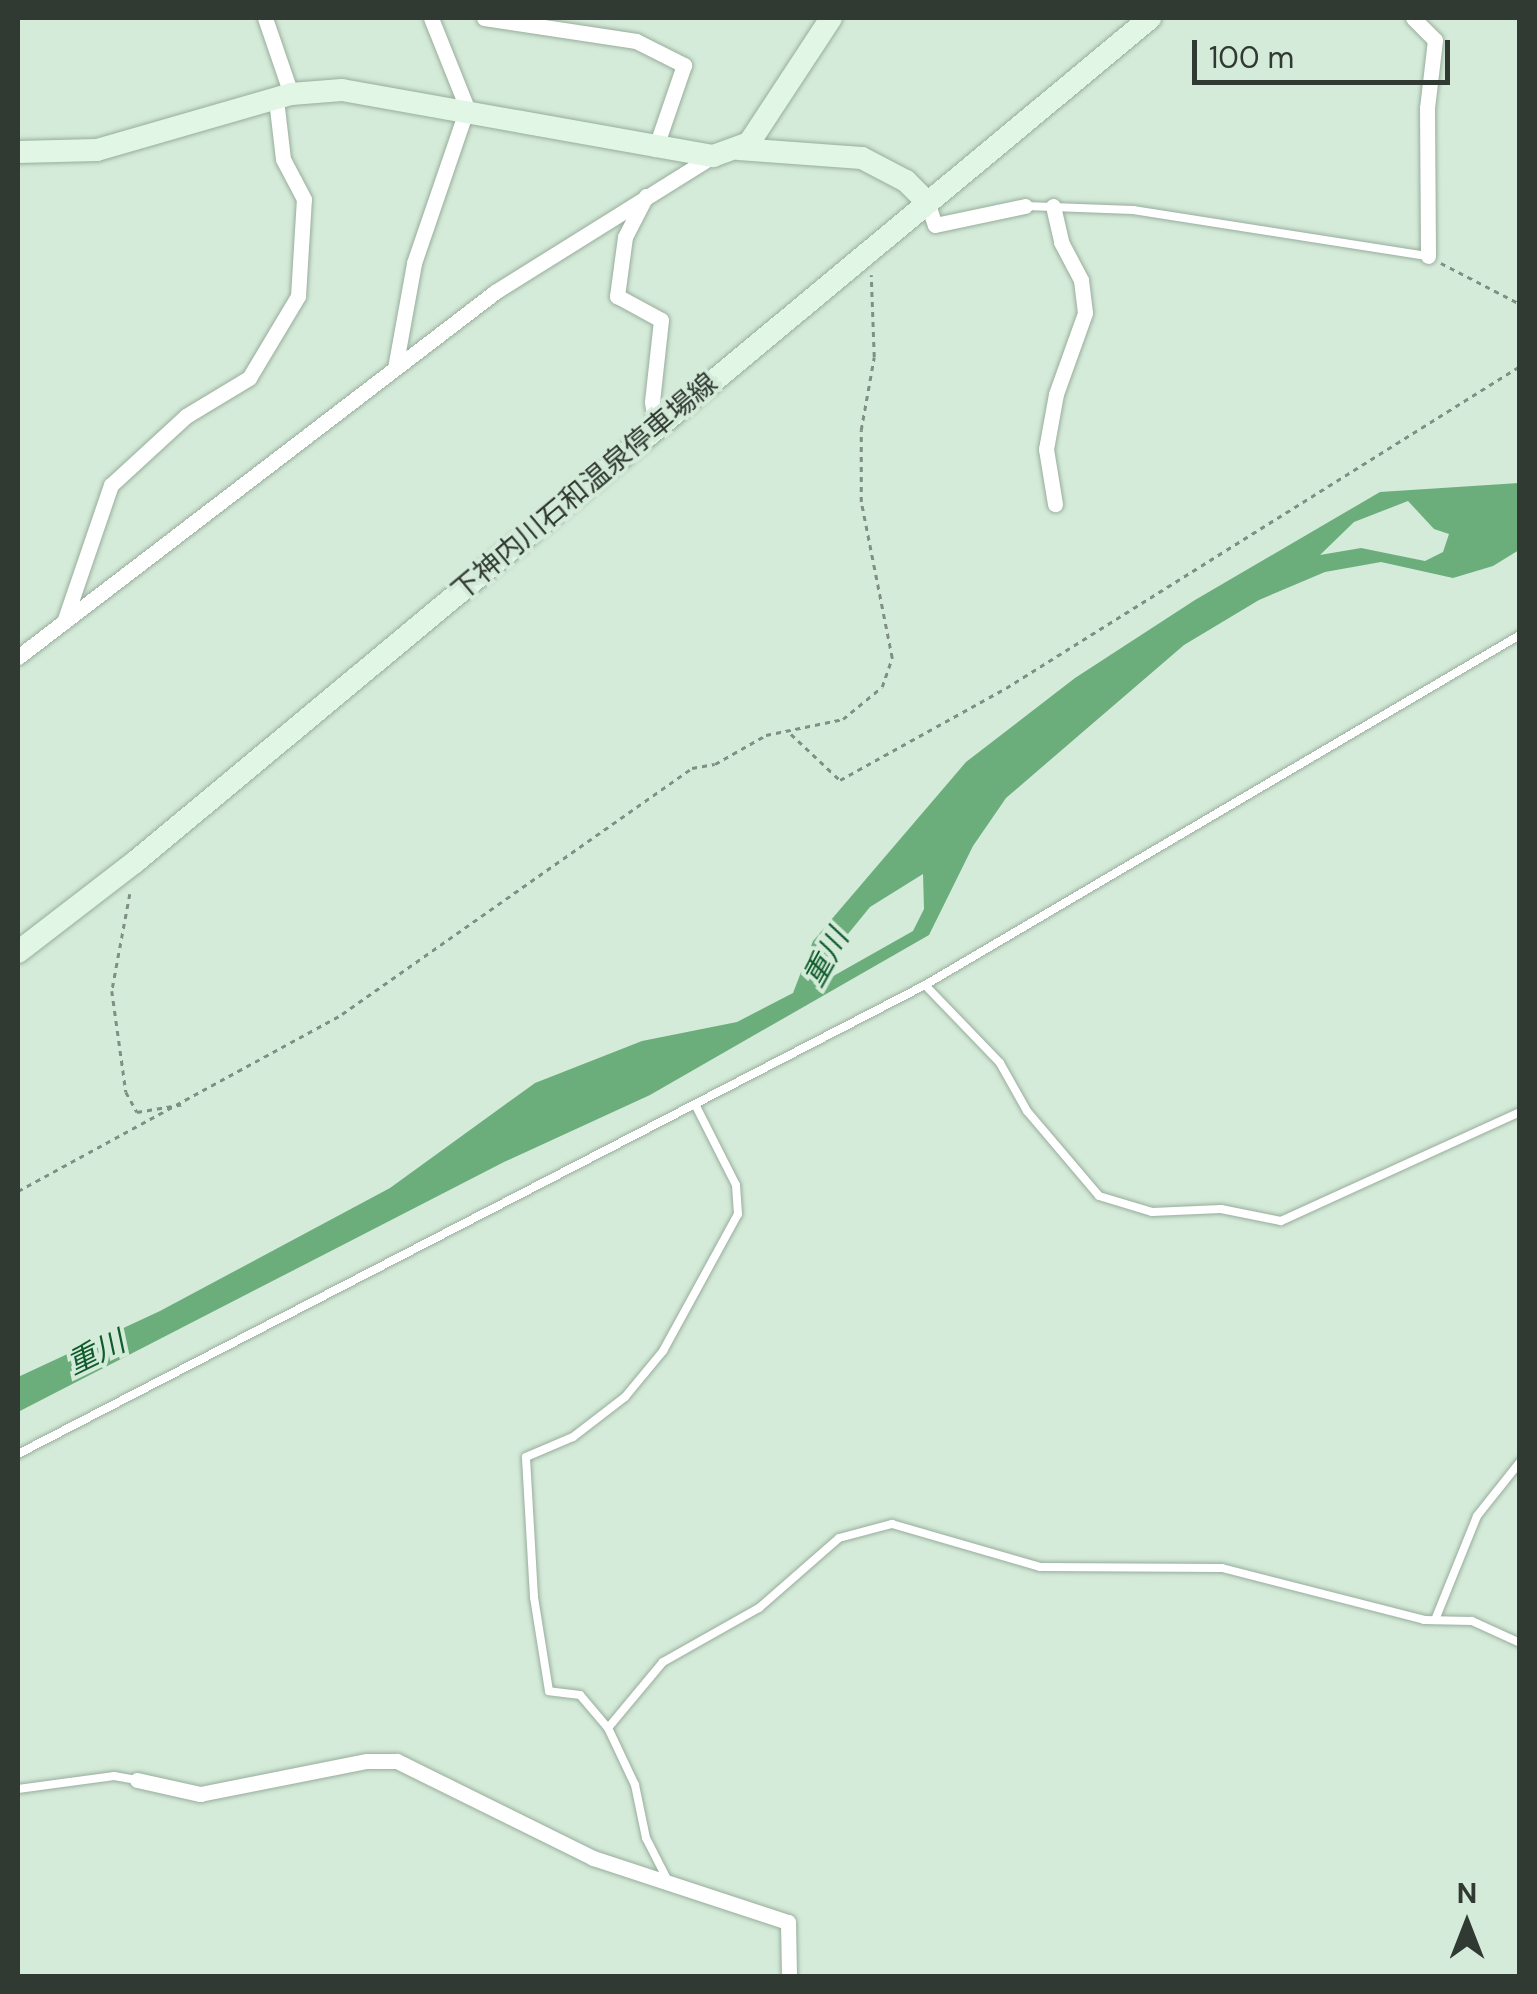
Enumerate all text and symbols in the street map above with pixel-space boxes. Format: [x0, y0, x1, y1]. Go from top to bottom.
scale bar [1197, 20, 1454, 82]
text: 100 m [1209, 38, 1294, 77]
street label: 下神内川石和温泉停車場線 [446, 366, 724, 608]
water label: 重川 [796, 923, 856, 993]
water label: 重川 [61, 1324, 131, 1382]
north arrow [1417, 1874, 1517, 1974]
text: N [1457, 1875, 1477, 1912]

